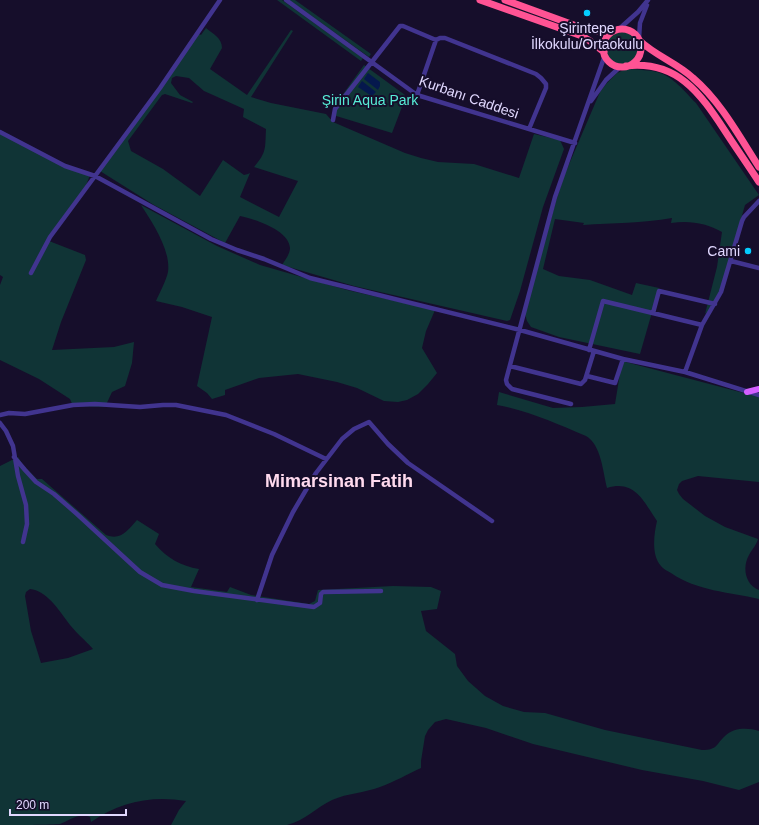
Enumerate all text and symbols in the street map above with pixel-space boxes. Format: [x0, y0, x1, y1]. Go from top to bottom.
marker: Şirintepe İlkokulu/Ortaokulu [582, 8, 592, 18]
place label: Şirintepe İlkokulu/Ortaokulu [531, 20, 643, 52]
street label: Kurbanı Caddesi [417, 72, 521, 122]
park label: Şirin Aqua Park [322, 92, 419, 108]
place label: Cami [707, 243, 740, 259]
marker: Cami [743, 246, 753, 256]
district label: Mimarsinan Fatih [265, 471, 413, 491]
scale bar [10, 791, 126, 817]
text: 200 m [16, 798, 49, 812]

